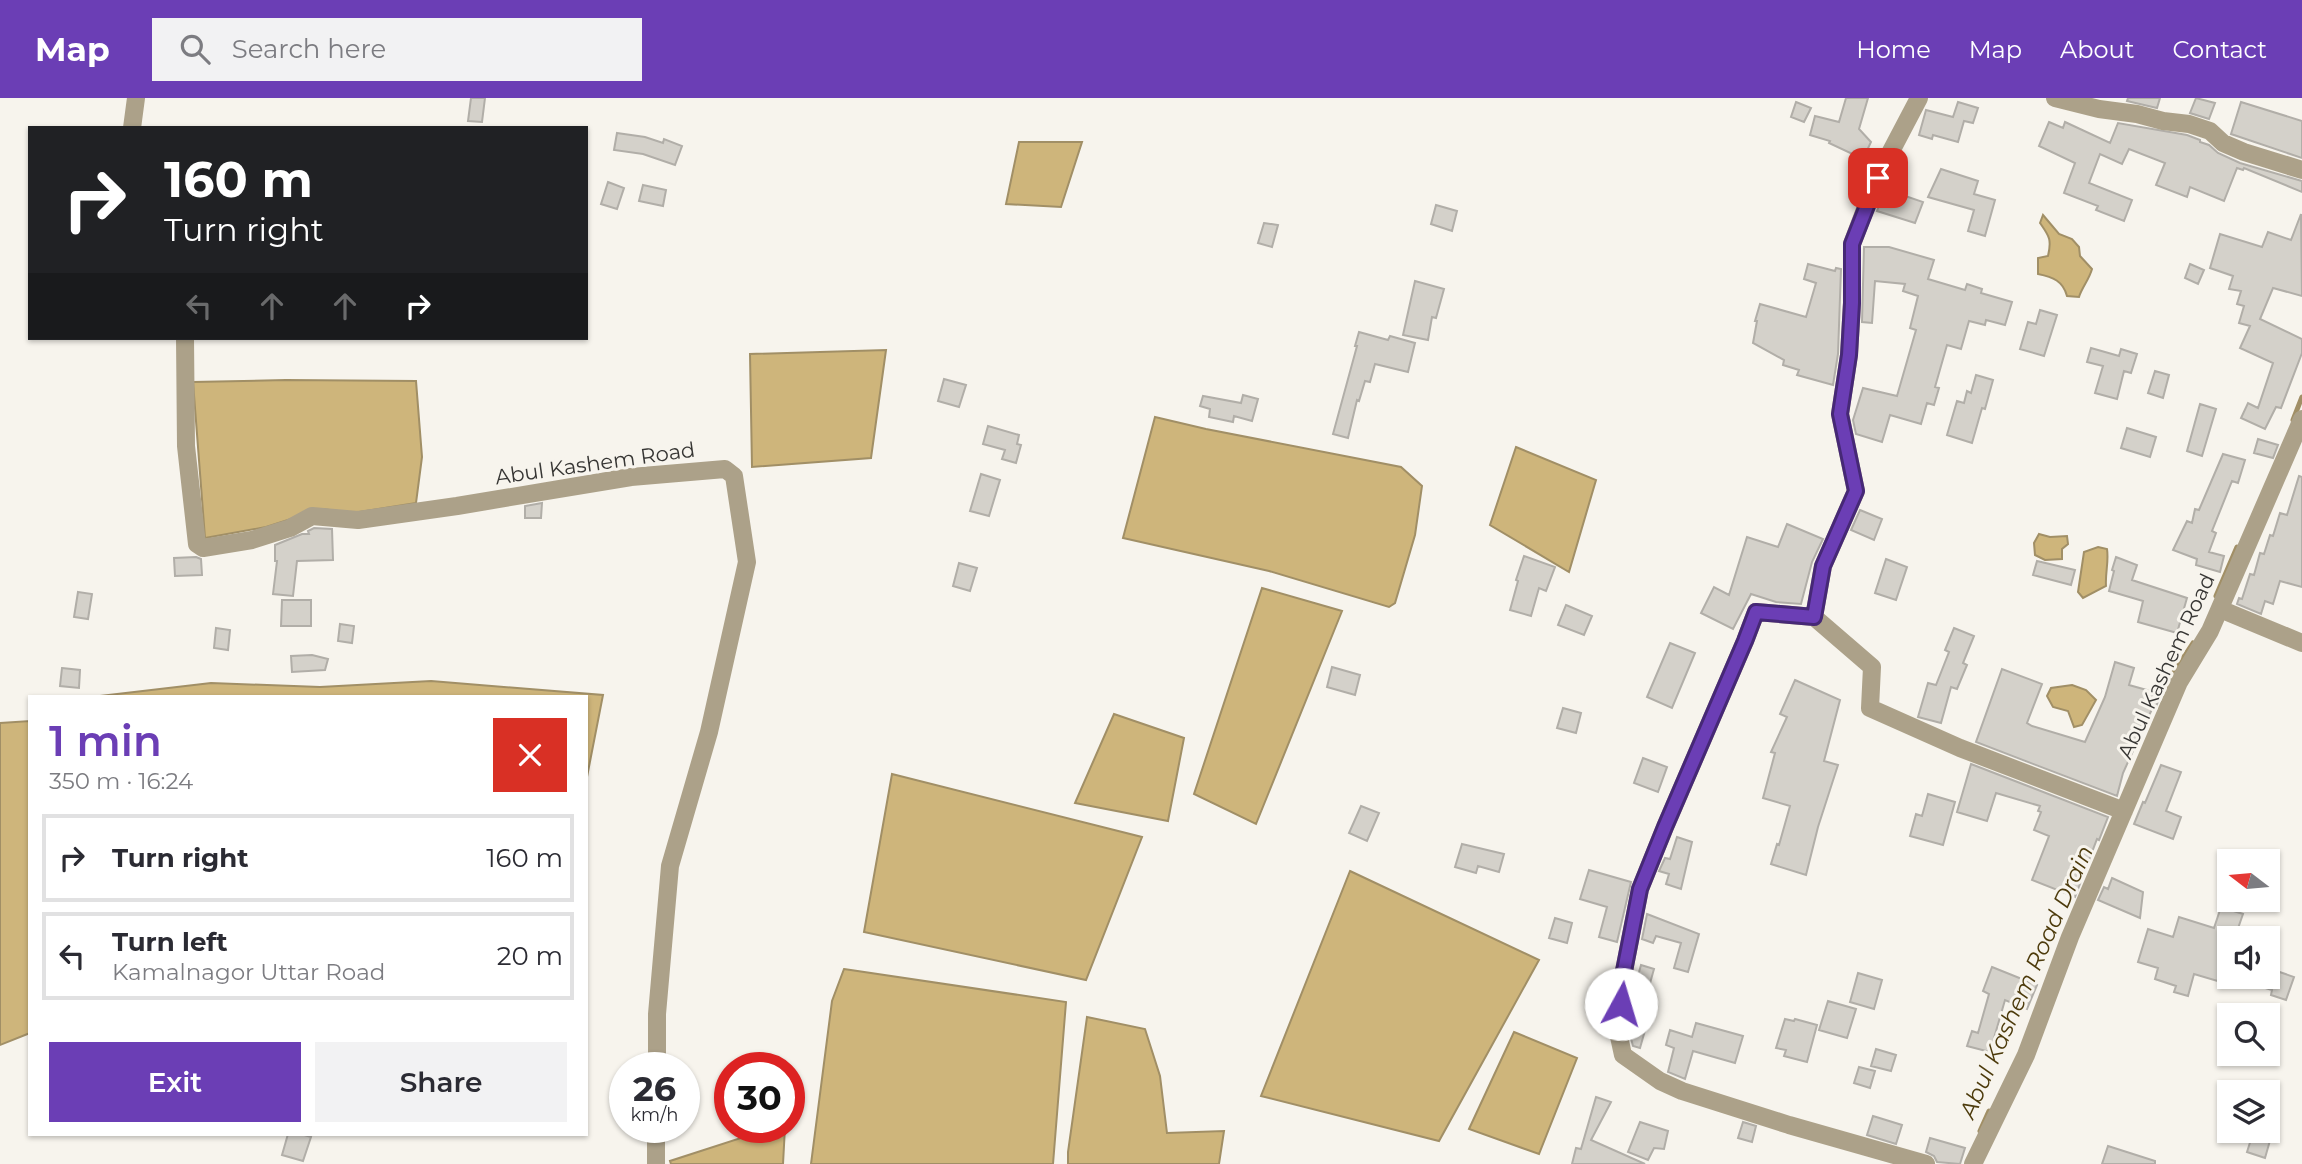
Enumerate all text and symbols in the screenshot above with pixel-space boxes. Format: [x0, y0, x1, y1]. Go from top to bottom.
search box [152, 18, 642, 81]
text: Map [35, 29, 110, 69]
icon: search [176, 30, 214, 68]
text: Search here [232, 33, 386, 65]
text: Home [1856, 35, 1931, 64]
text: Map [1969, 35, 2022, 64]
text: About [2060, 35, 2134, 64]
text: Contact [2172, 35, 2267, 64]
pin [1848, 148, 1908, 208]
text: 160 m [164, 150, 313, 209]
icon: right [49, 154, 140, 245]
icon: arrive [1859, 159, 1897, 197]
text: Turn right [164, 210, 324, 249]
icon: left [180, 287, 218, 325]
icon: ahead [253, 287, 291, 325]
icon: ahead [326, 287, 364, 325]
icon: right [399, 287, 437, 325]
street label: Abul Kashem Road [494, 437, 696, 489]
street label: Abul Kashem Road [2112, 569, 2220, 763]
text: 1 min [49, 715, 162, 767]
button: close [493, 718, 567, 792]
text: 350 m · 16:24 [49, 767, 193, 795]
icon: right [53, 839, 91, 877]
water label: Abul Kashem Road Drain [1952, 841, 2099, 1125]
text: Turn right [112, 842, 248, 874]
text: 160 m [486, 842, 563, 874]
north arrow [2217, 849, 2280, 912]
map controls [2217, 849, 2280, 1143]
text: Turn left [112, 926, 228, 958]
button: sound [2217, 926, 2280, 989]
icon: left [53, 937, 91, 975]
text: 20 m [497, 940, 563, 972]
text: Kamalnagor Uttar Road [112, 958, 385, 986]
position arrow [1584, 967, 1658, 1041]
button: search [2217, 1003, 2280, 1066]
button: Exit [49, 1042, 301, 1122]
button: Share [315, 1042, 567, 1122]
speed limit sign: 30 [714, 1052, 805, 1143]
text: 26 [633, 1067, 676, 1110]
button: layers [2217, 1080, 2280, 1143]
text: km/h [630, 1104, 679, 1126]

